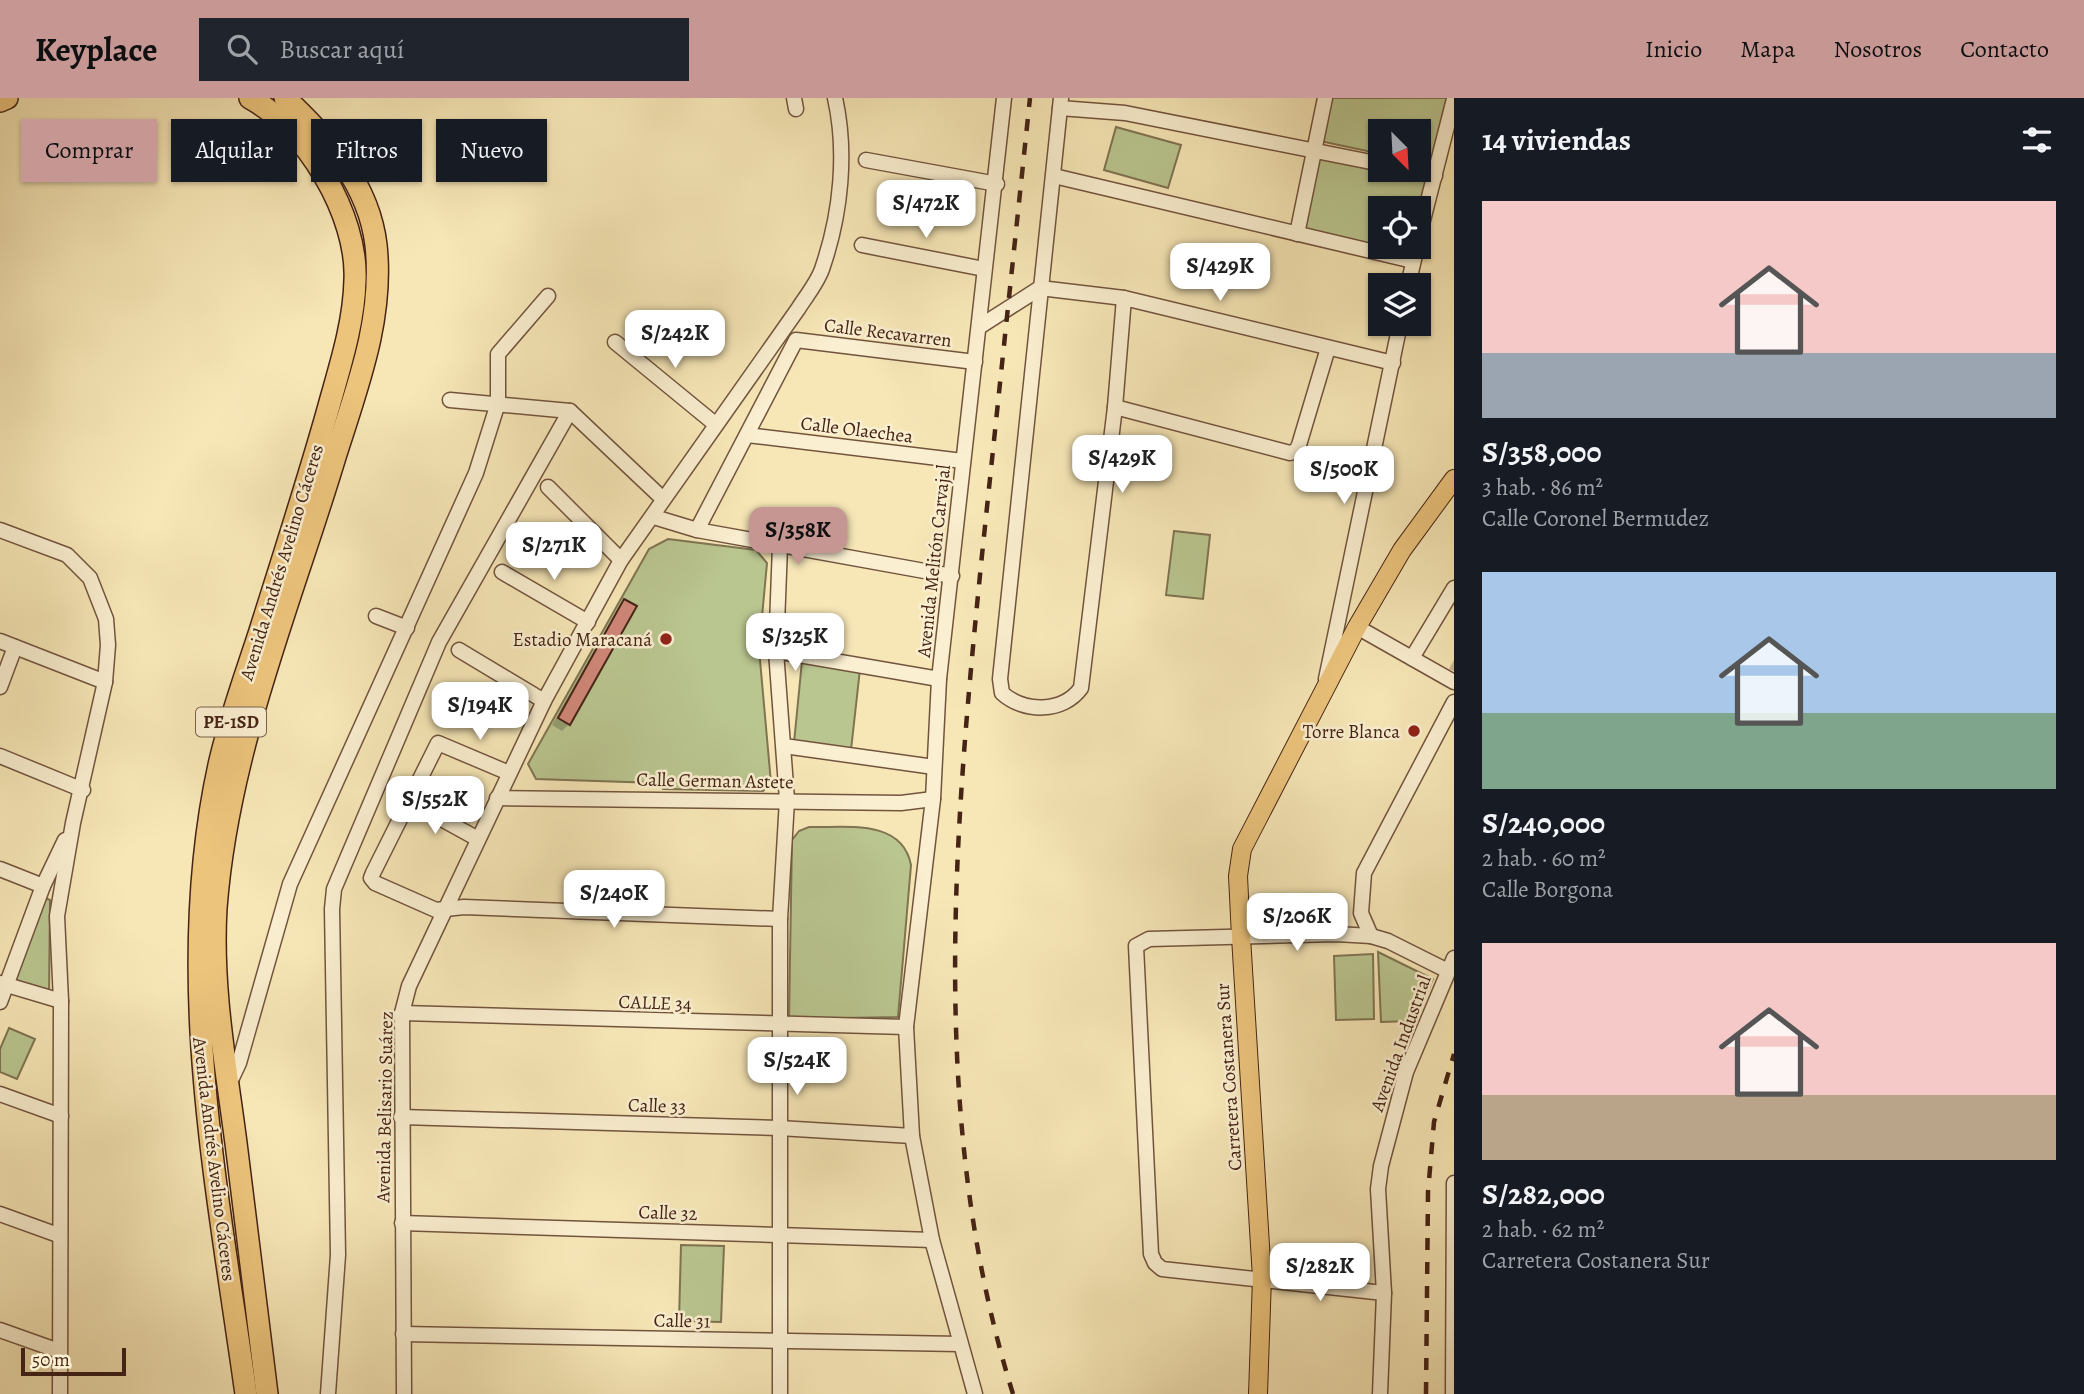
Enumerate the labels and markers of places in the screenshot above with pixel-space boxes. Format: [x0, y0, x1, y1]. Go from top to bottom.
pin: S/472K [869, 180, 983, 240]
pin: S/429K [1163, 244, 1277, 303]
pin: S/242K [618, 310, 732, 370]
pin: S/429K [1065, 436, 1179, 495]
pin: S/500K [1287, 446, 1401, 506]
pin: S/358K [741, 508, 855, 567]
pin: S/271K [497, 522, 611, 582]
pin: S/325K [738, 614, 852, 673]
place label: Estadio Maracaná [513, 627, 652, 653]
marker: Estadio Maracaná [658, 631, 674, 647]
pin: S/194K [423, 682, 537, 742]
place label: Torre Blanca [1303, 719, 1400, 745]
marker: Torre Blanca [1406, 723, 1422, 739]
pin: S/552K [378, 776, 492, 836]
pin: S/240K [557, 870, 671, 930]
pin: S/206K [1240, 894, 1354, 953]
pin: S/524K [740, 1038, 854, 1097]
pin: S/282K [1263, 1244, 1377, 1303]

